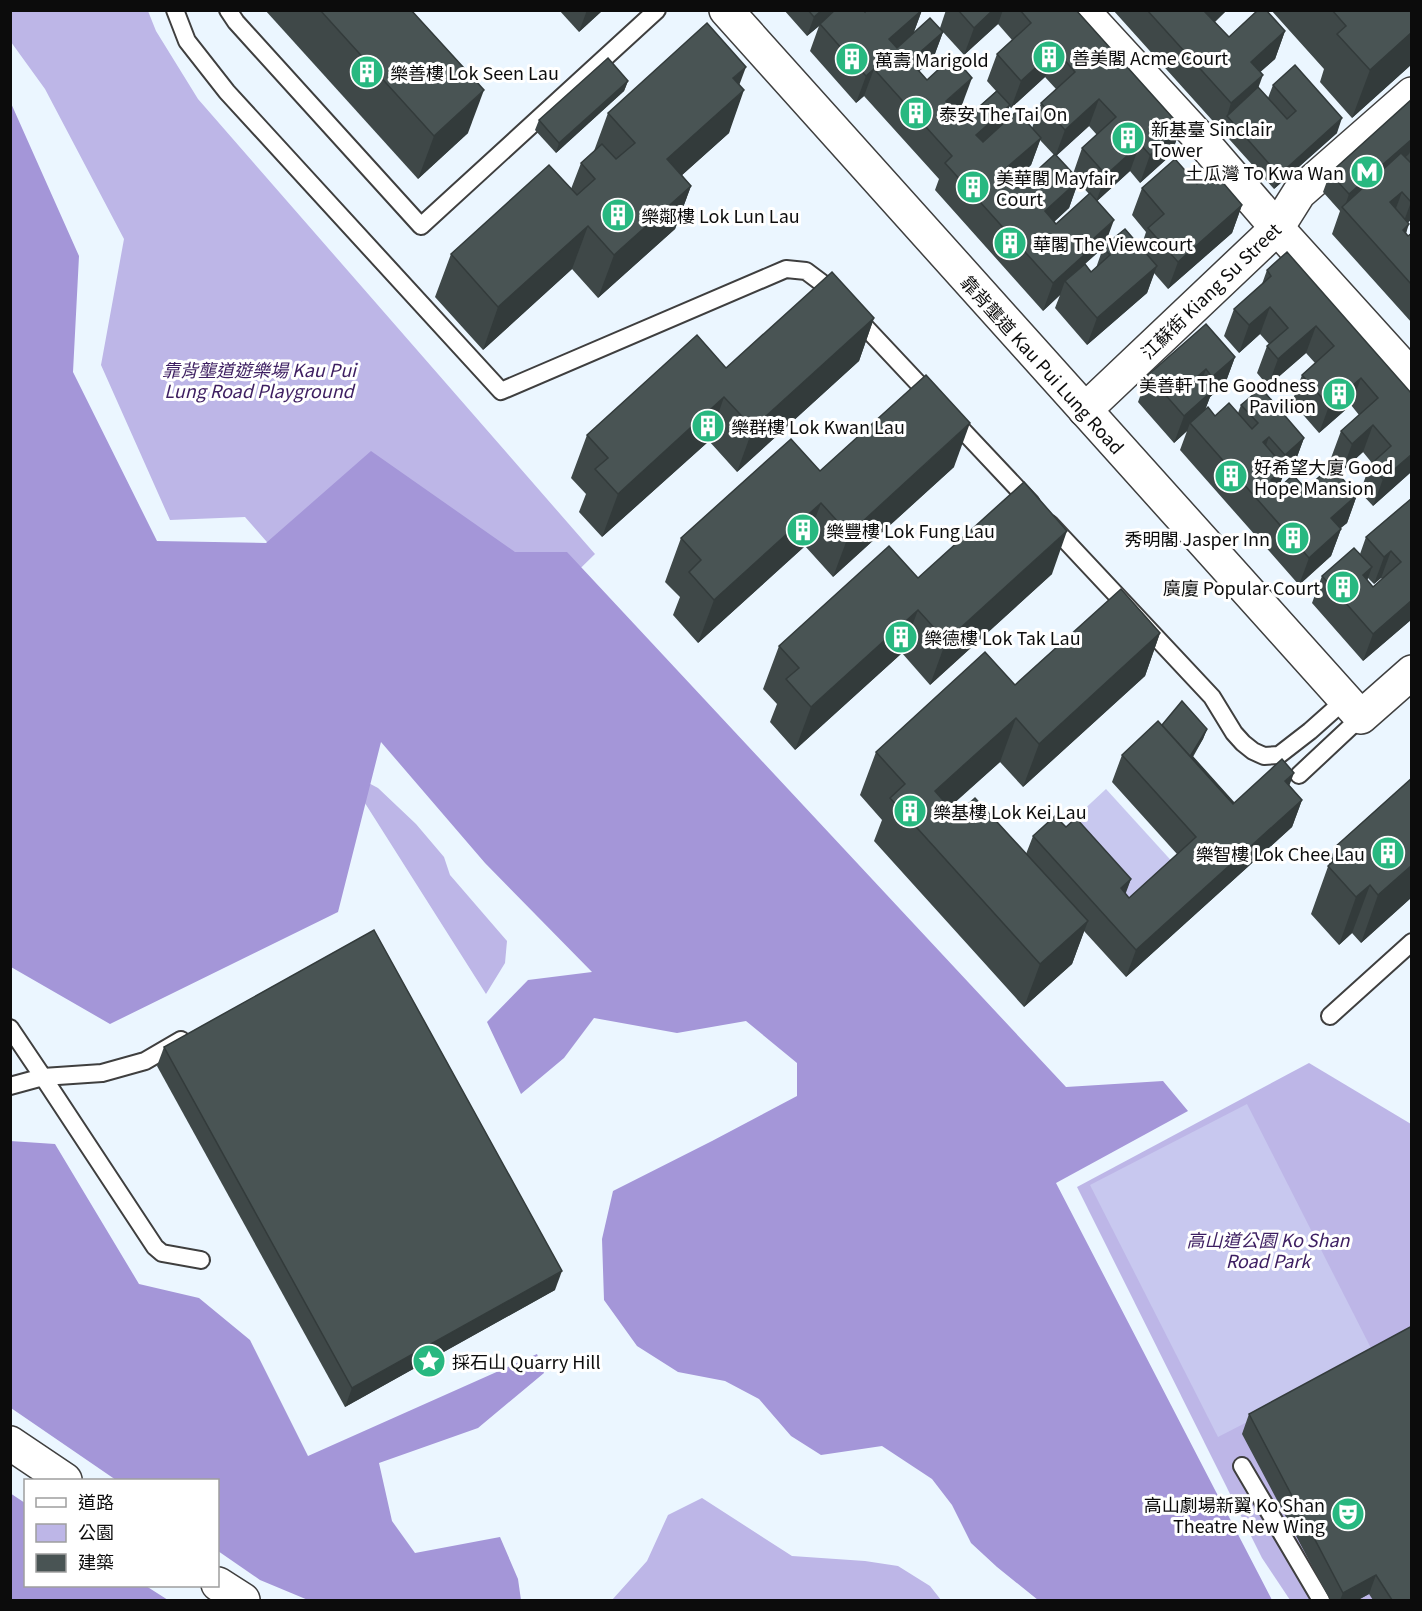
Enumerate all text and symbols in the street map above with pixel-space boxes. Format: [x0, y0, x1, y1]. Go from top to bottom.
building icon: 善美閣 Acme Court [1031, 39, 1067, 75]
building icon: 萬壽 Marigold [834, 41, 870, 77]
place label: 善美閣 Acme Court [1072, 44, 1228, 70]
place label: 萬壽 Marigold [875, 46, 989, 72]
building icon: 樂善樓 Lok Seen Lau [349, 54, 385, 90]
place label: 樂善樓 Lok Seen Lau [390, 59, 559, 85]
building icon: 泰安 The Tai On [898, 95, 934, 131]
place label: 泰安 The Tai On [939, 100, 1067, 126]
place label: 新基臺 Sinclair Tower [1151, 115, 1273, 162]
building icon: 新基臺 Sinclair Tower [1110, 120, 1146, 156]
metro station icon: 土瓜灣 To Kwa Wan [1349, 154, 1385, 190]
place label: 土瓜灣 To Kwa Wan [1185, 159, 1344, 185]
place label: 美華閣 Mayfair Court [996, 164, 1117, 211]
building icon: 美華閣 Mayfair Court [955, 169, 991, 205]
building icon: 樂鄰樓 Lok Lun Lau [600, 197, 636, 233]
place label: 樂鄰樓 Lok Lun Lau [641, 202, 800, 228]
street label: 江蘇街 Kiang Su Street [1134, 216, 1286, 364]
building icon: 華閣 The Viewcourt [992, 225, 1028, 261]
place label: 華閣 The Viewcourt [1033, 230, 1193, 256]
street label: 靠背壟道 Kau Pui Lung Road [955, 269, 1131, 459]
park label: 靠背壟道遊樂場 Kau Pui Lung Road Playground [162, 356, 358, 403]
place label: 美善軒 The Goodness Pavilion [1139, 371, 1316, 418]
building icon: 美善軒 The Goodness Pavilion [1321, 376, 1357, 412]
building icon: 樂群樓 Lok Kwan Lau [690, 408, 726, 444]
place label: 樂群樓 Lok Kwan Lau [731, 413, 905, 439]
place label: 好希望大廈 Good Hope Mansion [1254, 453, 1393, 500]
building icon: 好希望大廈 Good Hope Mansion [1213, 458, 1249, 494]
building icon: 樂豐樓 Lok Fung Lau [785, 512, 821, 548]
place label: 樂豐樓 Lok Fung Lau [826, 517, 995, 543]
building icon: 秀明閣 Jasper Inn [1275, 520, 1311, 556]
place label: 秀明閣 Jasper Inn [1124, 525, 1270, 551]
building icon: 廣廈 Popular Court [1325, 569, 1361, 605]
place label: 廣廈 Popular Court [1163, 574, 1320, 600]
building icon: 樂德樓 Lok Tak Lau [883, 619, 919, 655]
place label: 樂德樓 Lok Tak Lau [924, 624, 1081, 650]
building icon: 樂基樓 Lok Kei Lau [892, 793, 928, 829]
place label: 樂基樓 Lok Kei Lau [933, 798, 1087, 824]
building icon: 樂智樓 Lok Chee Lau [1370, 835, 1406, 871]
place label: 樂智樓 Lok Chee Lau [1195, 840, 1365, 866]
park label: 高山道公園 Ko Shan Road Park [1186, 1226, 1351, 1273]
place icon: 採石山 Quarry Hill [411, 1343, 447, 1379]
place label: 採石山 Quarry Hill [452, 1348, 601, 1374]
legend [24, 1479, 219, 1587]
text: 道路 [78, 1488, 114, 1514]
place label: 高山劇場新翼 Ko Shan Theatre New Wing [1144, 1491, 1325, 1538]
theatre icon: 高山劇場新翼 Ko Shan Theatre New Wing [1330, 1496, 1366, 1532]
text: 公園 [78, 1518, 114, 1544]
text: 建築 [78, 1548, 114, 1574]

